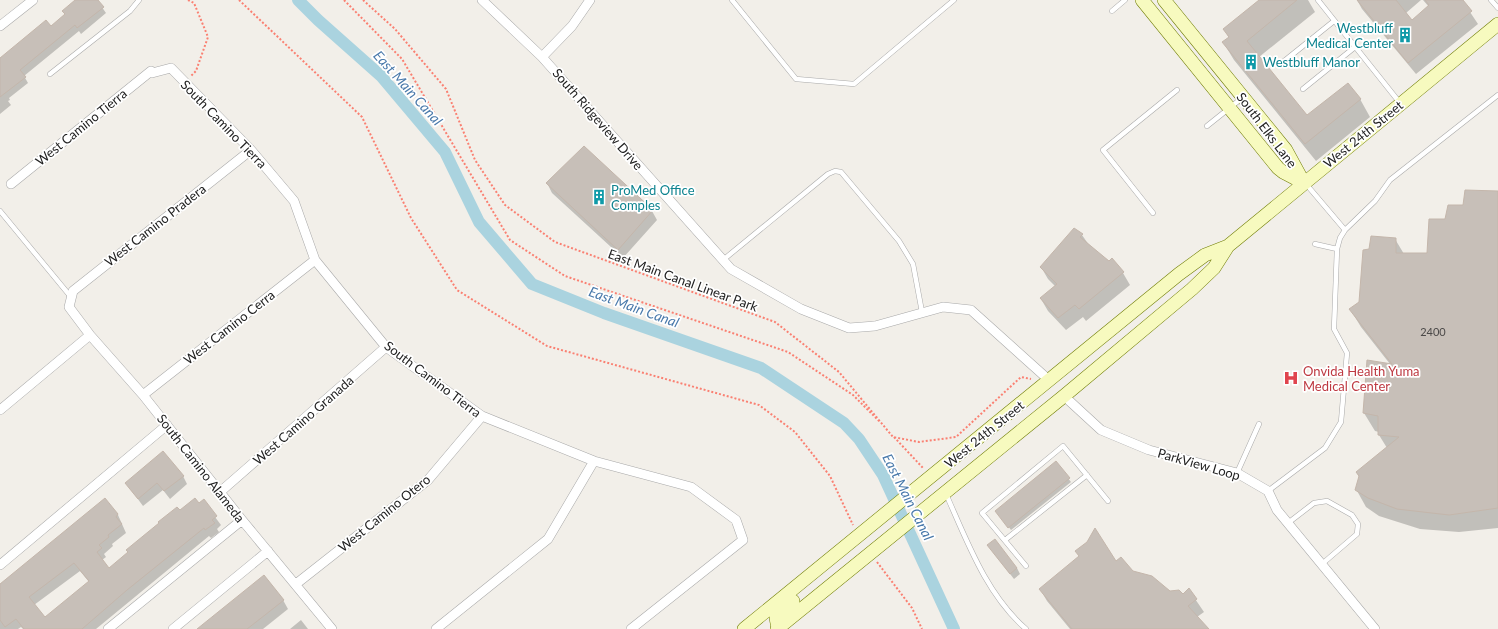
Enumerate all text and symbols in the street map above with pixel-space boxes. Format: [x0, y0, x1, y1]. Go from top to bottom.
place label: Westbluff Medical Center [1306, 20, 1393, 51]
building icon: Westbluff Medical Center [1396, 26, 1414, 44]
water label: East Main Canal [370, 47, 446, 129]
building icon: Westbluff Manor [1242, 53, 1260, 71]
place label: Westbluff Manor [1263, 54, 1360, 70]
street label: South Ridgeview Drive [549, 65, 647, 173]
street label: South Camino Tierra [178, 76, 270, 172]
street label: West Camino Tierra [32, 85, 130, 169]
street label: South Elks Lane [1233, 89, 1301, 171]
street label: West 24th Street [1320, 97, 1406, 171]
street label: West Camino Pradera [101, 180, 209, 270]
place label: ProMed Office Comples [611, 182, 695, 213]
building icon: ProMed Office Comples [590, 188, 608, 206]
street label: East Main Canal Linear Park [606, 246, 760, 314]
water label: East Main Canal [587, 283, 681, 331]
street label: West Camino Cerra [180, 286, 278, 368]
house number: 2400 [1420, 325, 1446, 338]
street label: South Camino Tierra [382, 337, 484, 421]
place label: Onvida Health Yuma Medical Center [1303, 363, 1420, 394]
hospital icon: Onvida Health Yuma Medical Center [1282, 369, 1300, 387]
street label: West Camino Granada [249, 372, 357, 468]
street label: West 24th Street [941, 397, 1027, 471]
street label: South Camino Alameda [154, 411, 248, 525]
street label: ParkView Loop [1156, 445, 1242, 483]
water label: East Main Canal [879, 451, 938, 543]
street label: West Camino Otero [335, 471, 433, 555]

